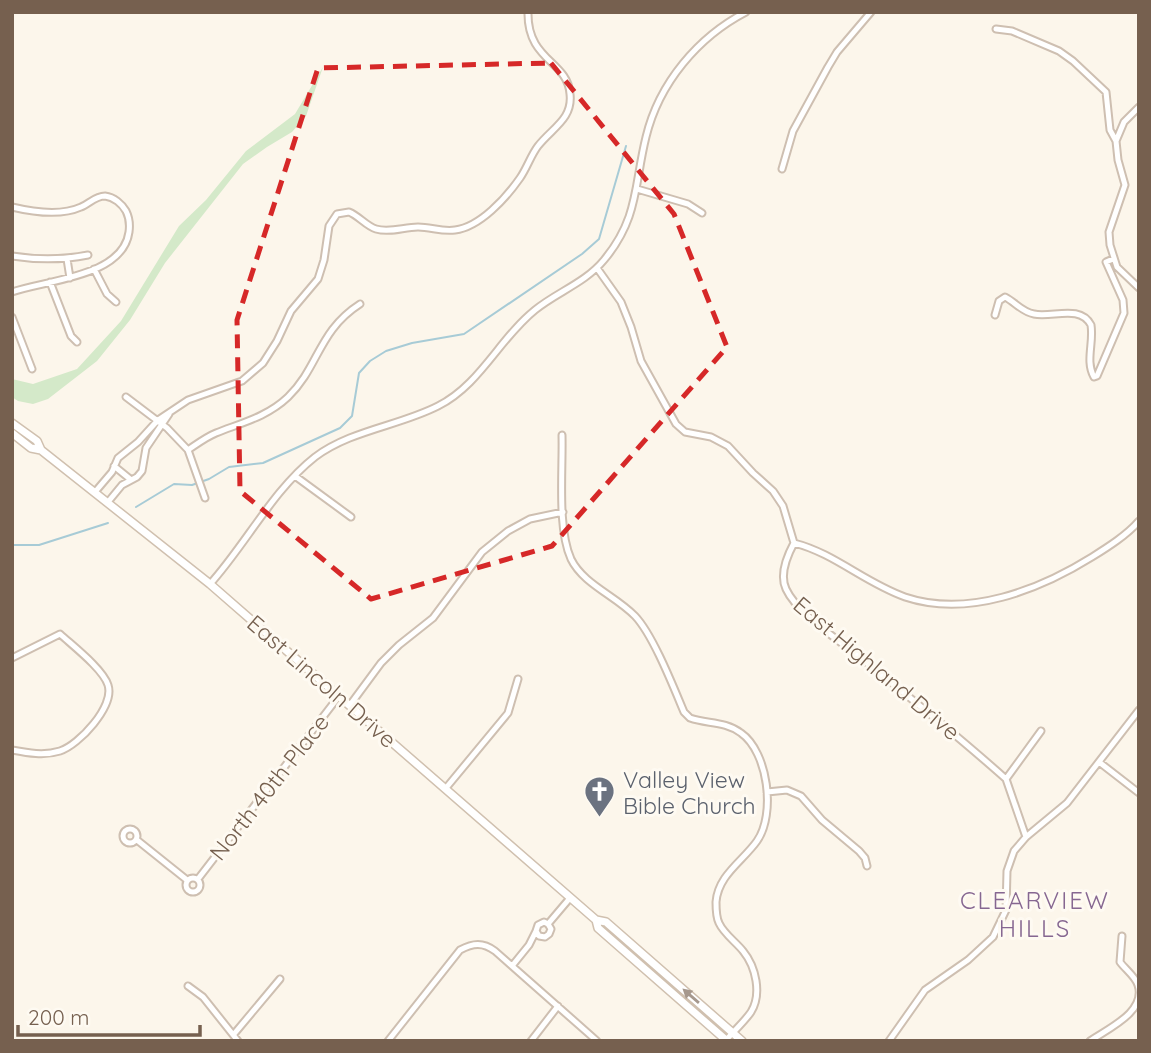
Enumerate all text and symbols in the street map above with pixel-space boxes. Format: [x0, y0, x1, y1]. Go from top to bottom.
street label: East Highland Drive [788, 590, 966, 746]
street label: East Lincoln Drive [241, 608, 403, 754]
street label: North 40th Place [203, 708, 335, 866]
place label: Valley View Bible Church [623, 765, 756, 820]
church icon: Valley View Bible Church [583, 775, 617, 819]
district label: CLEARVIEW HILLS [960, 885, 1110, 943]
one-way arrow [682, 989, 699, 1004]
scale bar [18, 993, 200, 1038]
text: 200 m [28, 1004, 90, 1030]

